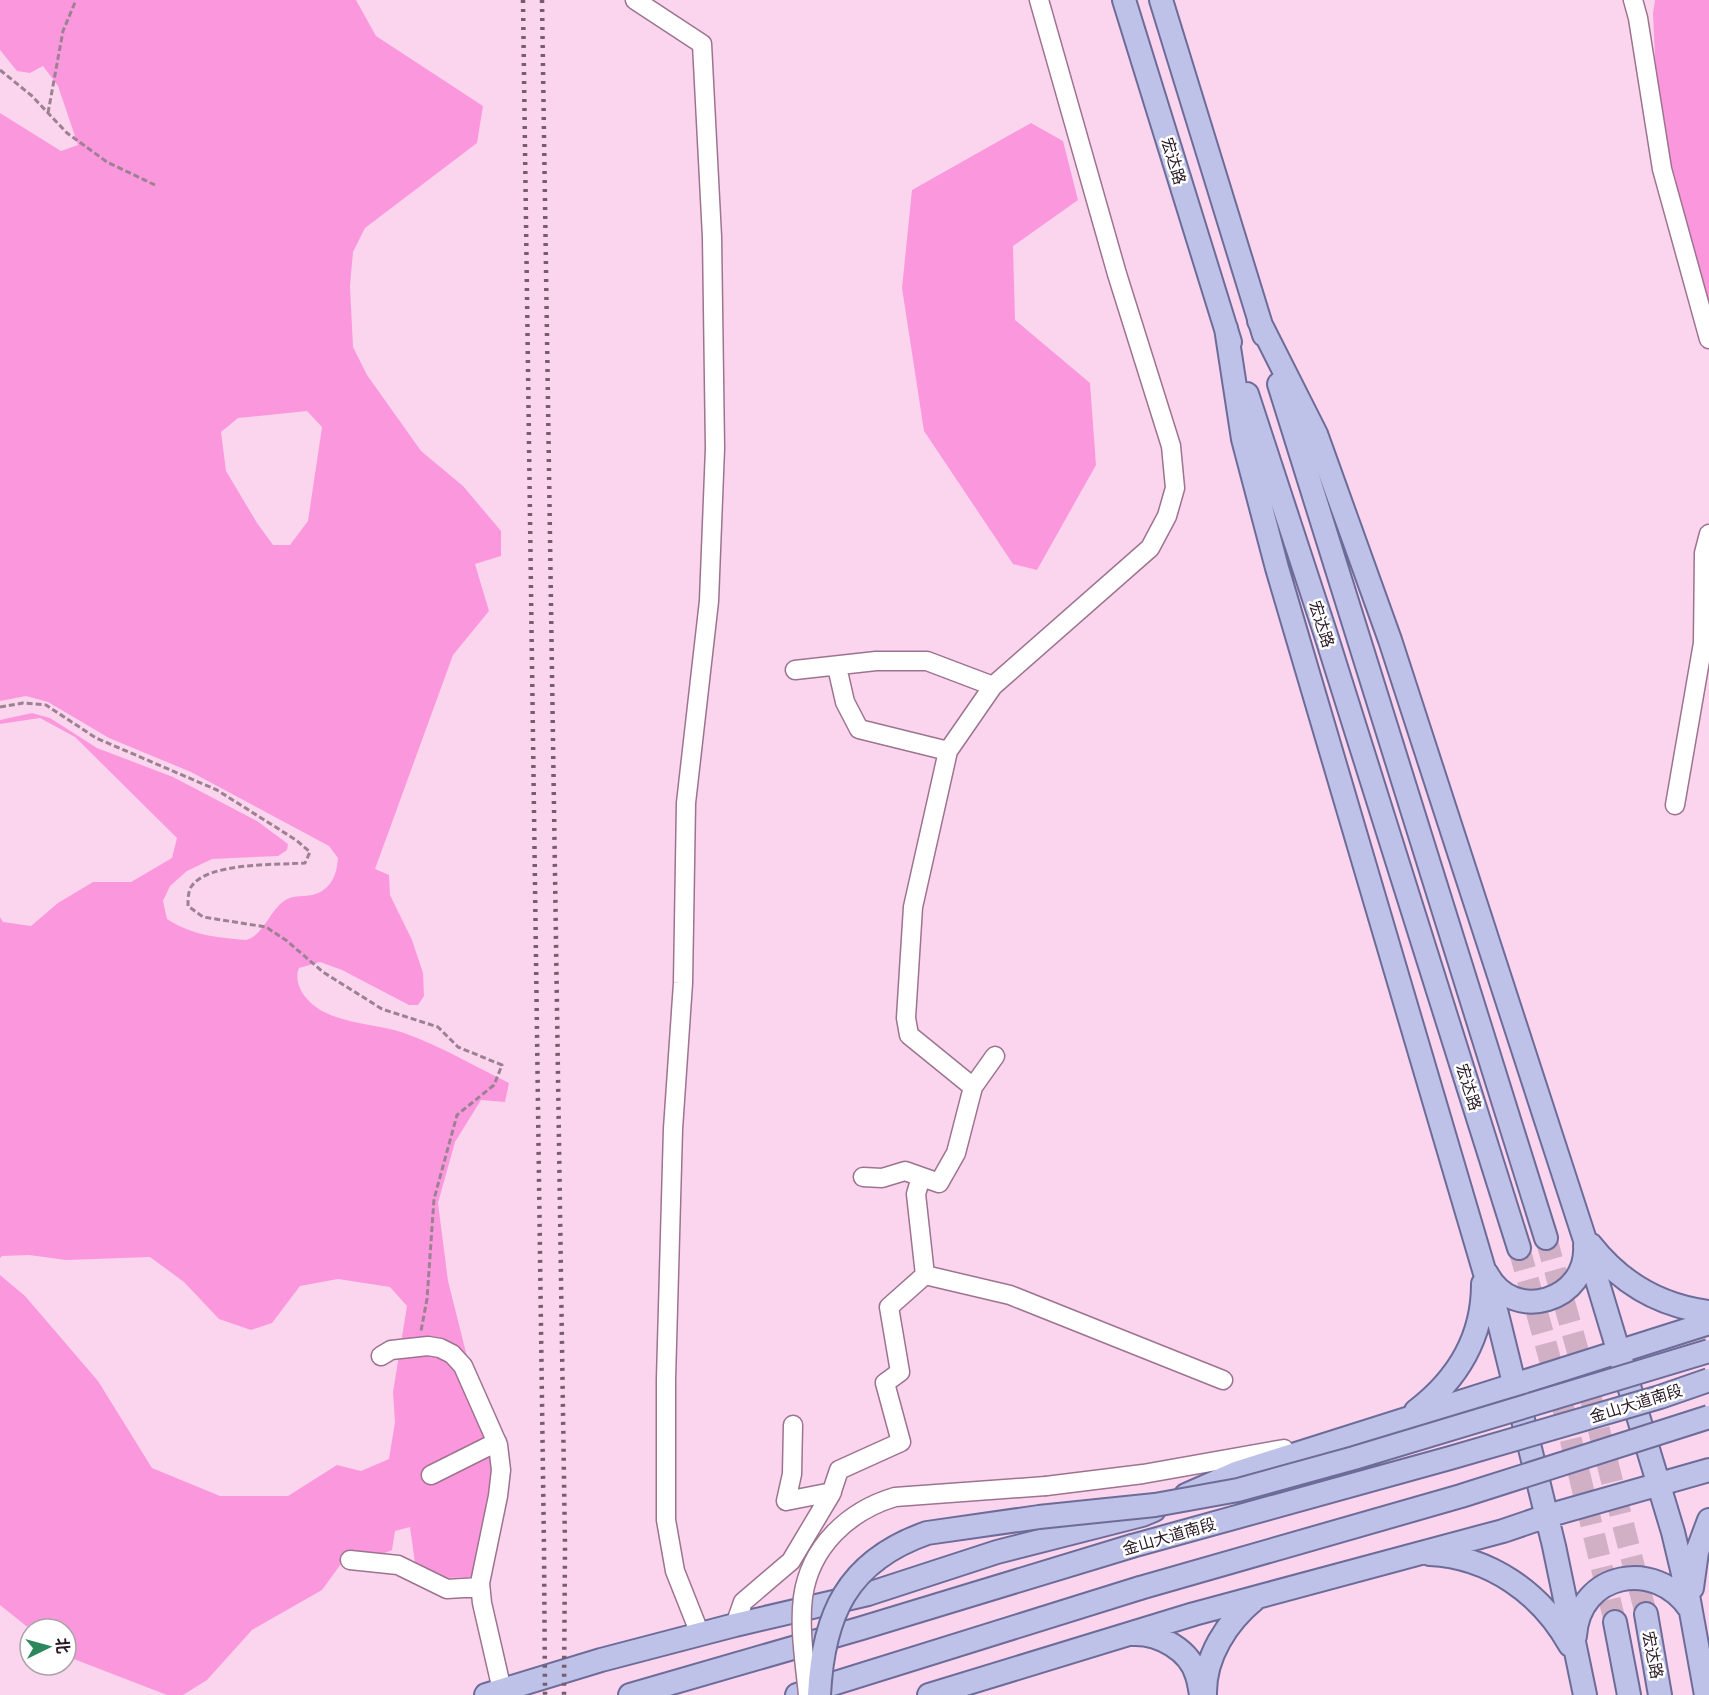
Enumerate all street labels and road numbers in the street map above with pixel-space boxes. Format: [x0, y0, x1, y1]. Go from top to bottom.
street label: 宏达路 [1156, 134, 1193, 187]
street label: 宏达路 [1304, 597, 1342, 650]
street label: 宏达路 [1451, 1060, 1489, 1113]
street label: 金山大道南段 [1586, 1377, 1685, 1428]
street label: 金山大道南段 [1119, 1510, 1218, 1560]
street label: 宏达路 [1638, 1629, 1670, 1681]

